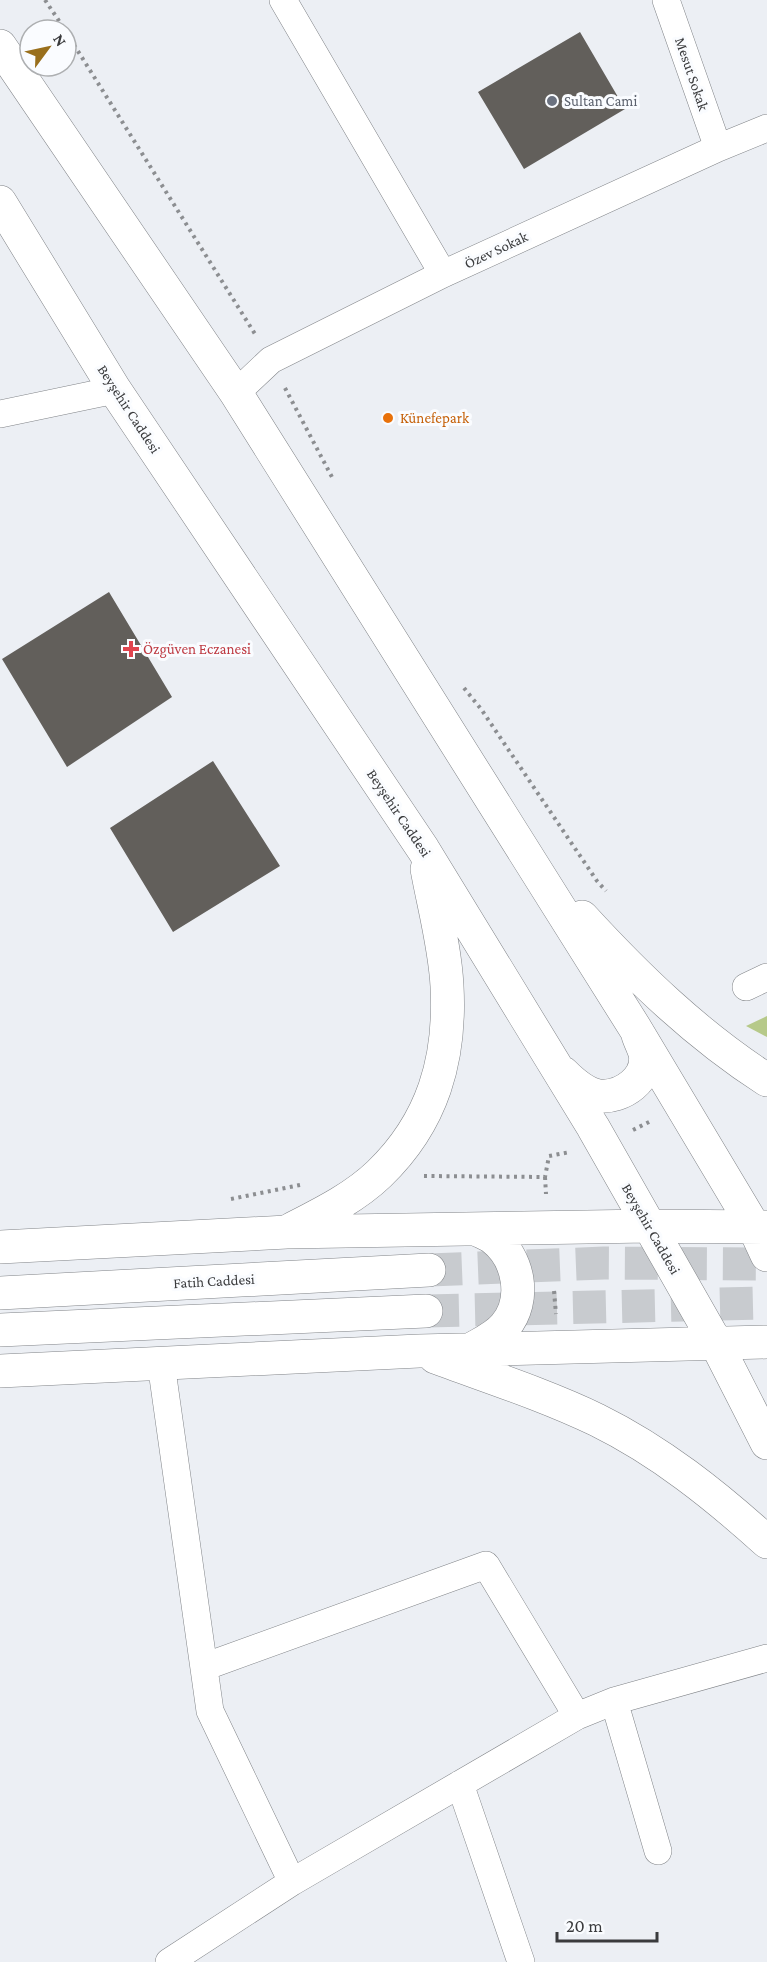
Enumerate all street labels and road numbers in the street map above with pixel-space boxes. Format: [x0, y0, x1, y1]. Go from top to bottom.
street label: Mesut Sokak [672, 35, 712, 113]
street label: Özev Sokak [462, 228, 531, 272]
street label: Beyşehir Caddesi [94, 362, 164, 457]
street label: Beyşehir Caddesi [363, 766, 434, 860]
street label: Beyşehir Caddesi [618, 1181, 683, 1278]
street label: Fatih Caddesi [173, 1271, 255, 1291]

